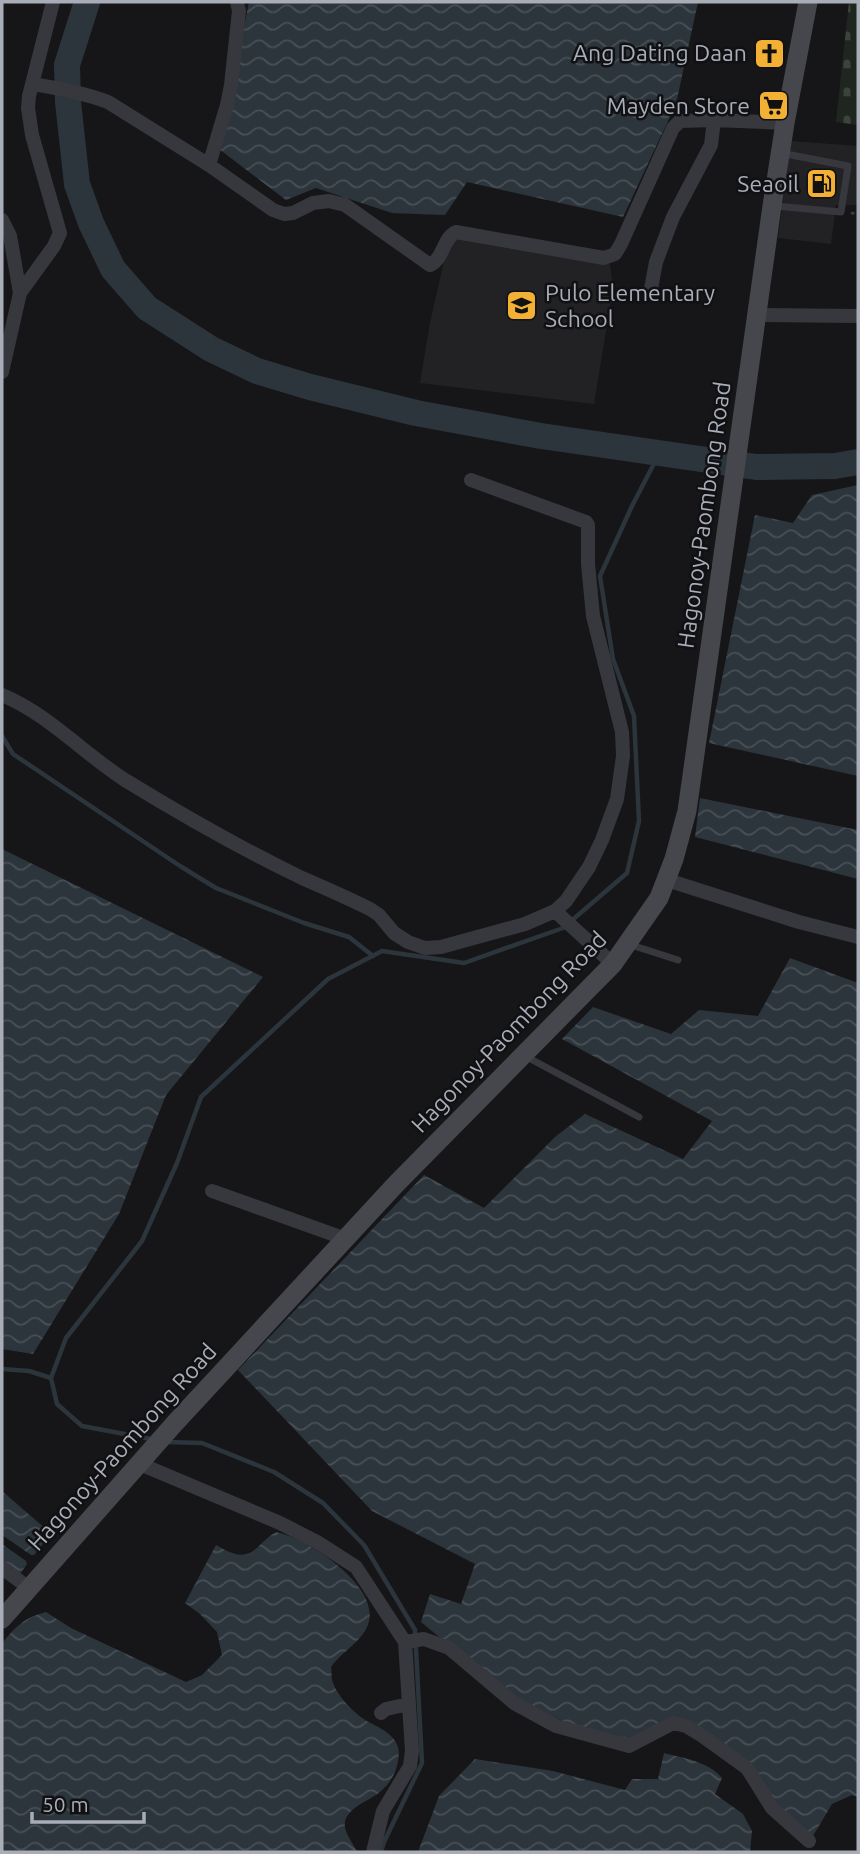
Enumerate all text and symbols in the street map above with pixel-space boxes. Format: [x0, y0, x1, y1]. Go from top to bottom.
church icon: Ang Dating Daan [753, 36, 787, 70]
place label: Ang Dating Daan [573, 40, 747, 65]
supermarket icon: Mayden Store [756, 89, 790, 123]
place label: Mayden Store [607, 93, 750, 118]
fuel station icon: Seaoil [805, 167, 839, 201]
place label: Seaoil [737, 171, 799, 196]
place label: Pulo Elementary School [545, 280, 715, 331]
school or university icon: Pulo Elementary School [505, 289, 539, 323]
street label: Hagonoy-Paombong Road [672, 380, 735, 650]
street label: Hagonoy-Paombong Road [406, 926, 611, 1137]
street label: Hagonoy-Paombong Road [22, 1338, 221, 1555]
scale bar [32, 1780, 144, 1824]
text: 50 m [42, 1792, 89, 1816]

